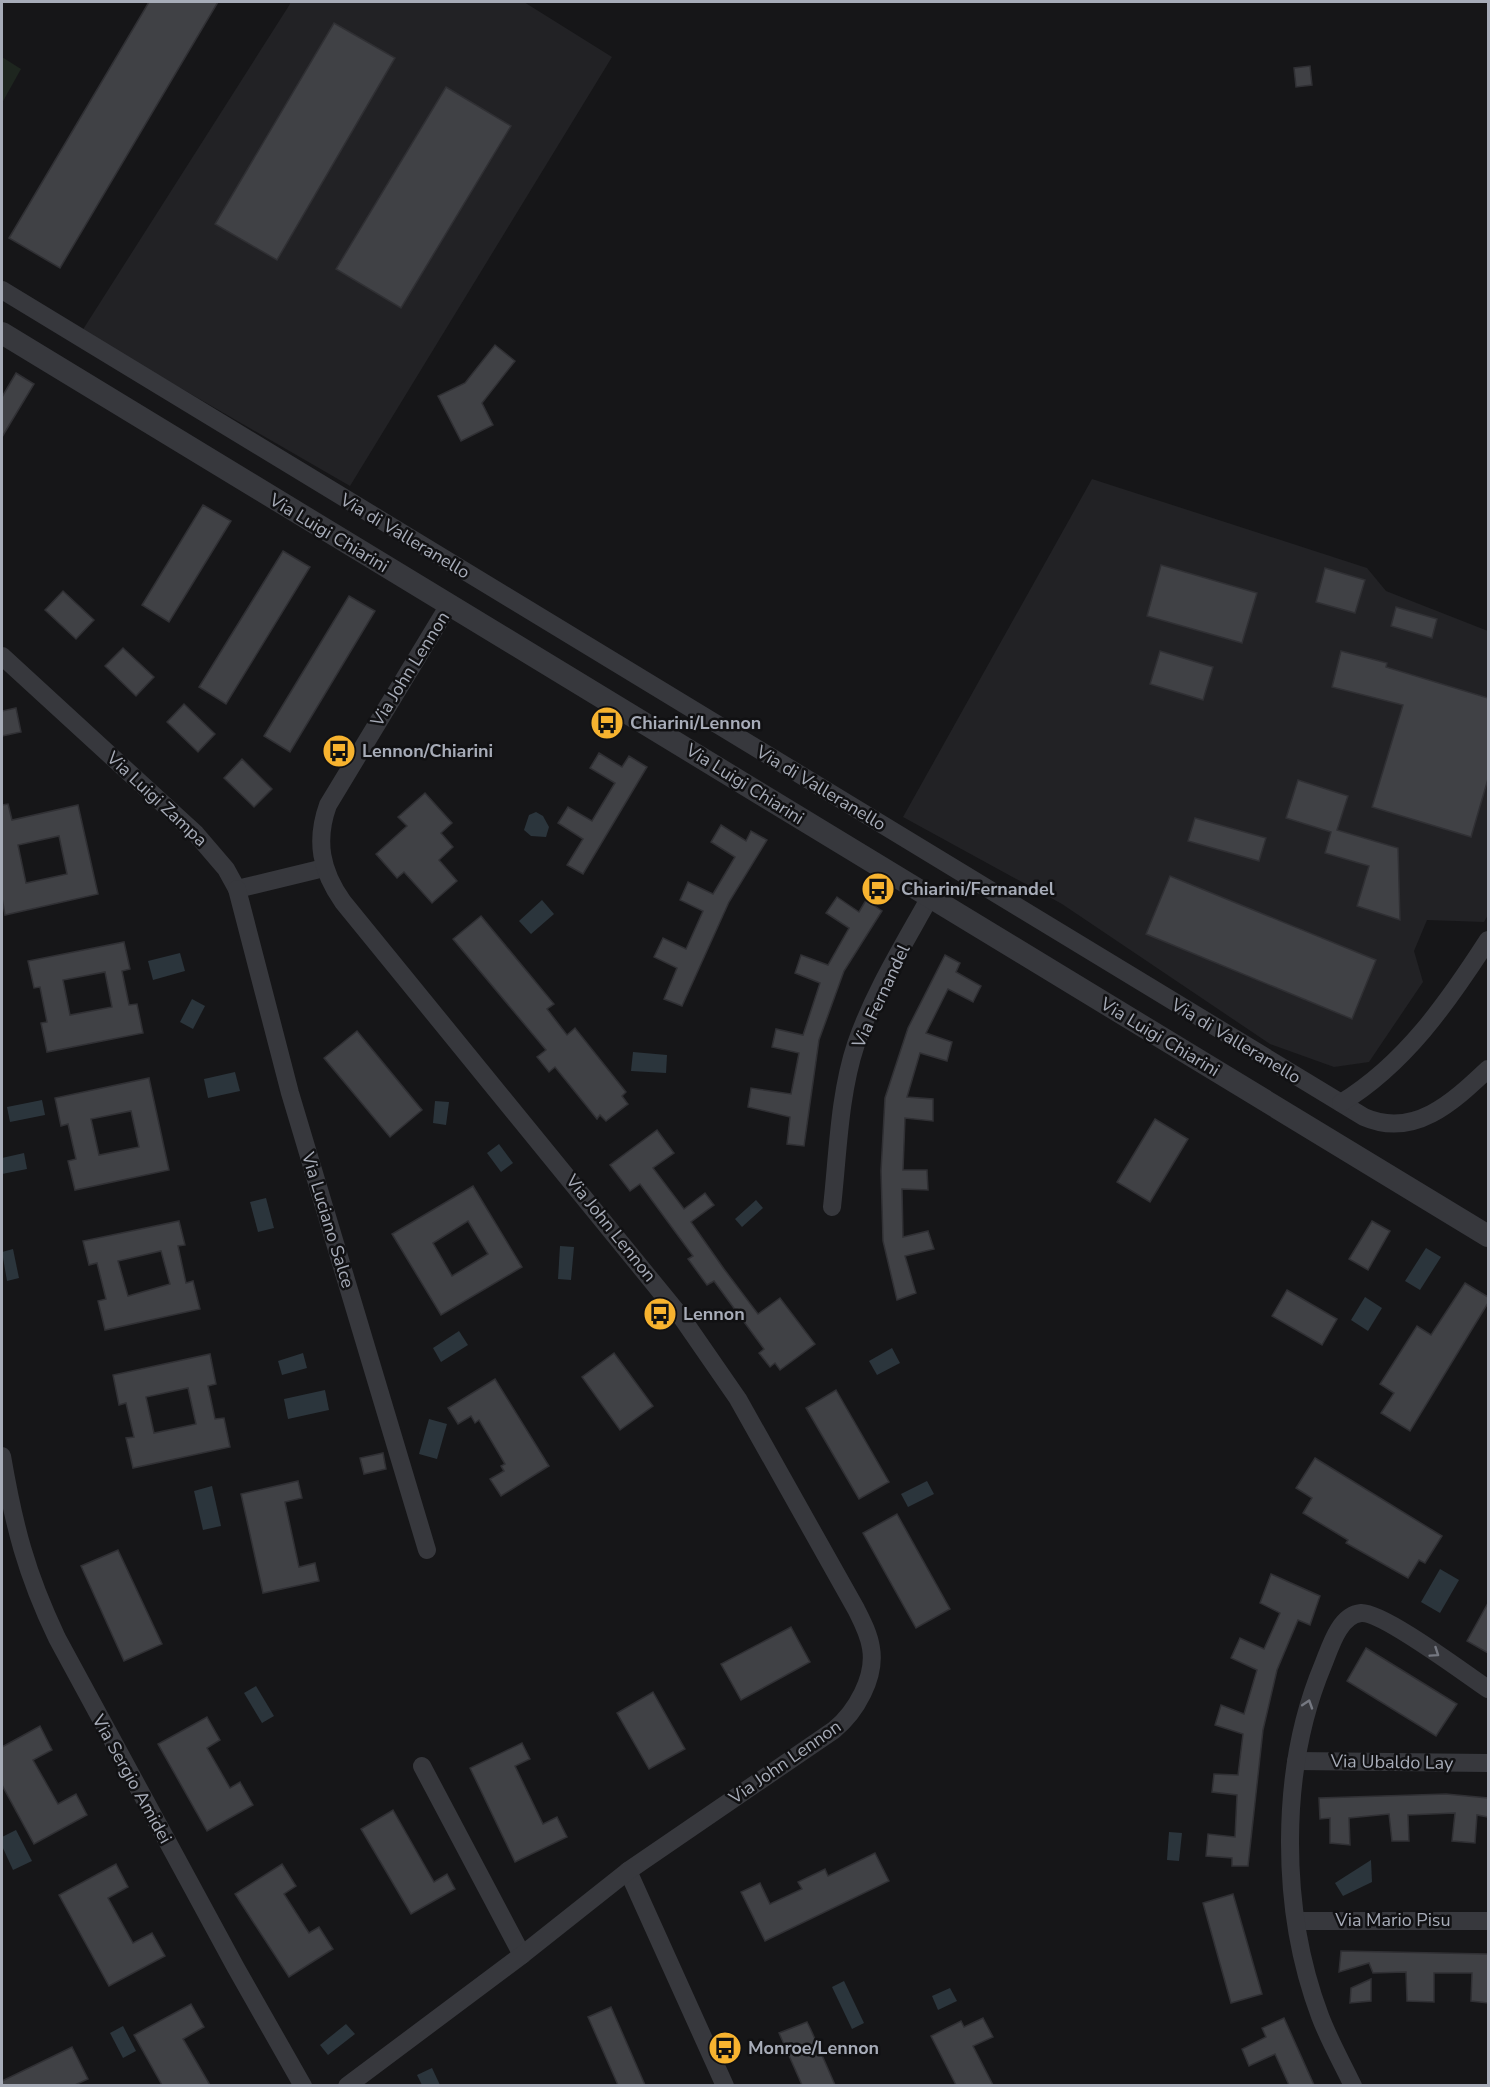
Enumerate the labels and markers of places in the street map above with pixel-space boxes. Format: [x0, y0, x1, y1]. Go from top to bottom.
bus stop icon: Chiarini/Lennon [589, 705, 625, 741]
place label: Chiarini/Lennon [630, 711, 761, 735]
bus stop icon: Lennon/Chiarini [321, 733, 357, 769]
place label: Lennon/Chiarini [362, 739, 493, 763]
bus stop icon: Chiarini/Fernandel [860, 871, 896, 907]
place label: Chiarini/Fernandel [901, 877, 1055, 901]
bus stop icon: Lennon [642, 1296, 678, 1332]
place label: Lennon [683, 1302, 745, 1326]
bus stop icon: Monroe/Lennon [707, 2030, 743, 2066]
place label: Monroe/Lennon [748, 2036, 879, 2060]

